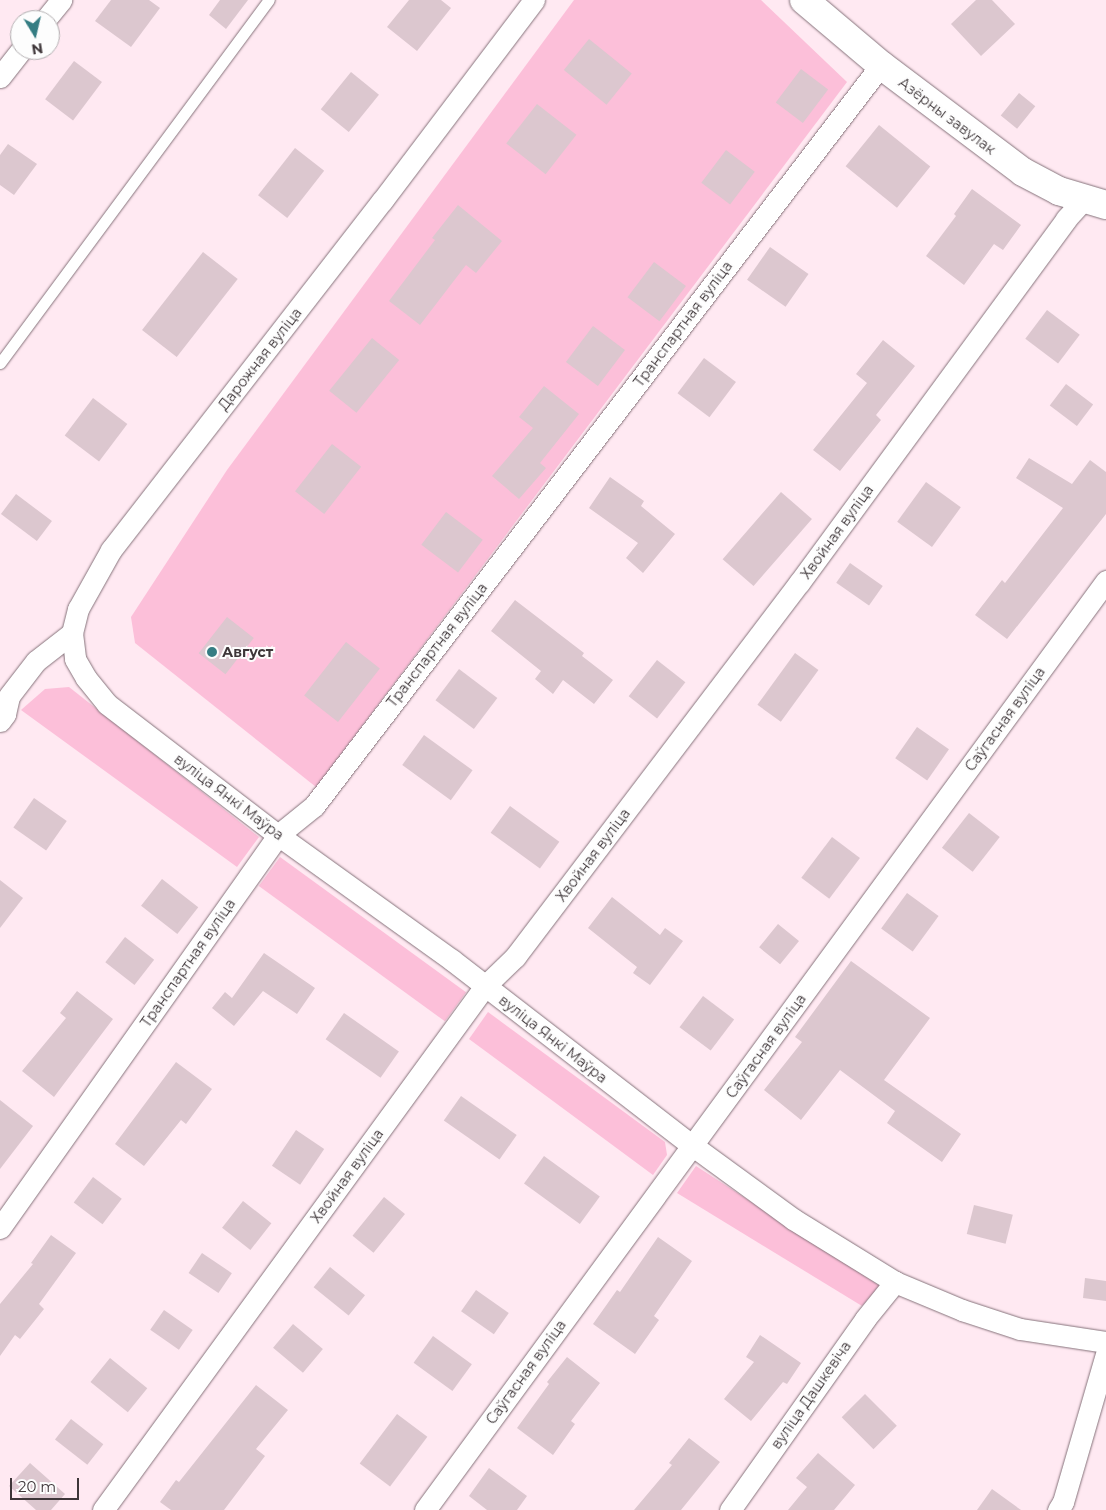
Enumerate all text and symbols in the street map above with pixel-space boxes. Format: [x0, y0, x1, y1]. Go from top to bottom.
north arrow [10, 10, 60, 60]
text: N [30, 39, 44, 59]
street label: Азёрны завулак [895, 74, 999, 158]
street label: Транспартная вуліца [630, 258, 736, 390]
street label: Дарожная вуліца [215, 304, 305, 414]
street label: Хвойная вуліца [797, 482, 877, 582]
street label: Транспартная вуліца [383, 580, 491, 710]
place label: Август [222, 644, 273, 660]
marker: Август [206, 646, 218, 658]
street label: Саўгасная вуліца [962, 664, 1048, 774]
street label: вуліца Янкі Маўра [171, 750, 287, 844]
street label: Хвойная вуліца [553, 805, 633, 905]
street label: Транспартная вуліца [137, 896, 239, 1030]
street label: Саўгасная вуліца [723, 991, 809, 1101]
street label: вуліца Янкі Маўра [496, 992, 610, 1086]
street label: Хвойная вуліца [307, 1126, 387, 1226]
street label: Саўгасная вуліца [483, 1317, 569, 1427]
street label: вуліца Дашкевіча [767, 1338, 855, 1452]
scale bar [12, 1468, 81, 1500]
text: 20 m [18, 1477, 56, 1496]

